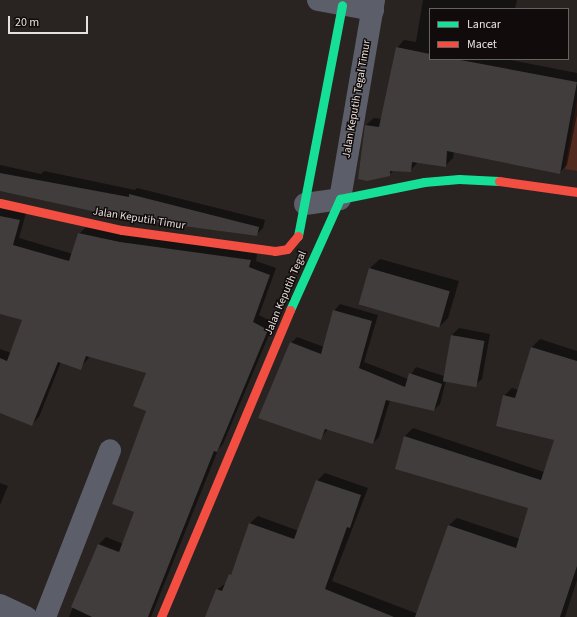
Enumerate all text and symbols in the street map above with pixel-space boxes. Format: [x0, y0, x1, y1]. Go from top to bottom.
scale bar [10, 8, 90, 34]
legend [429, 8, 569, 60]
text: 20 m [15, 14, 39, 31]
text: Lancar [467, 16, 501, 33]
text: Macet [467, 36, 497, 53]
street label: Jalan Keputih Tegal Timur [340, 39, 374, 159]
street label: Jalan Keputih Timur [92, 205, 186, 233]
street label: Jalan Keputih Tegal [262, 249, 310, 337]

